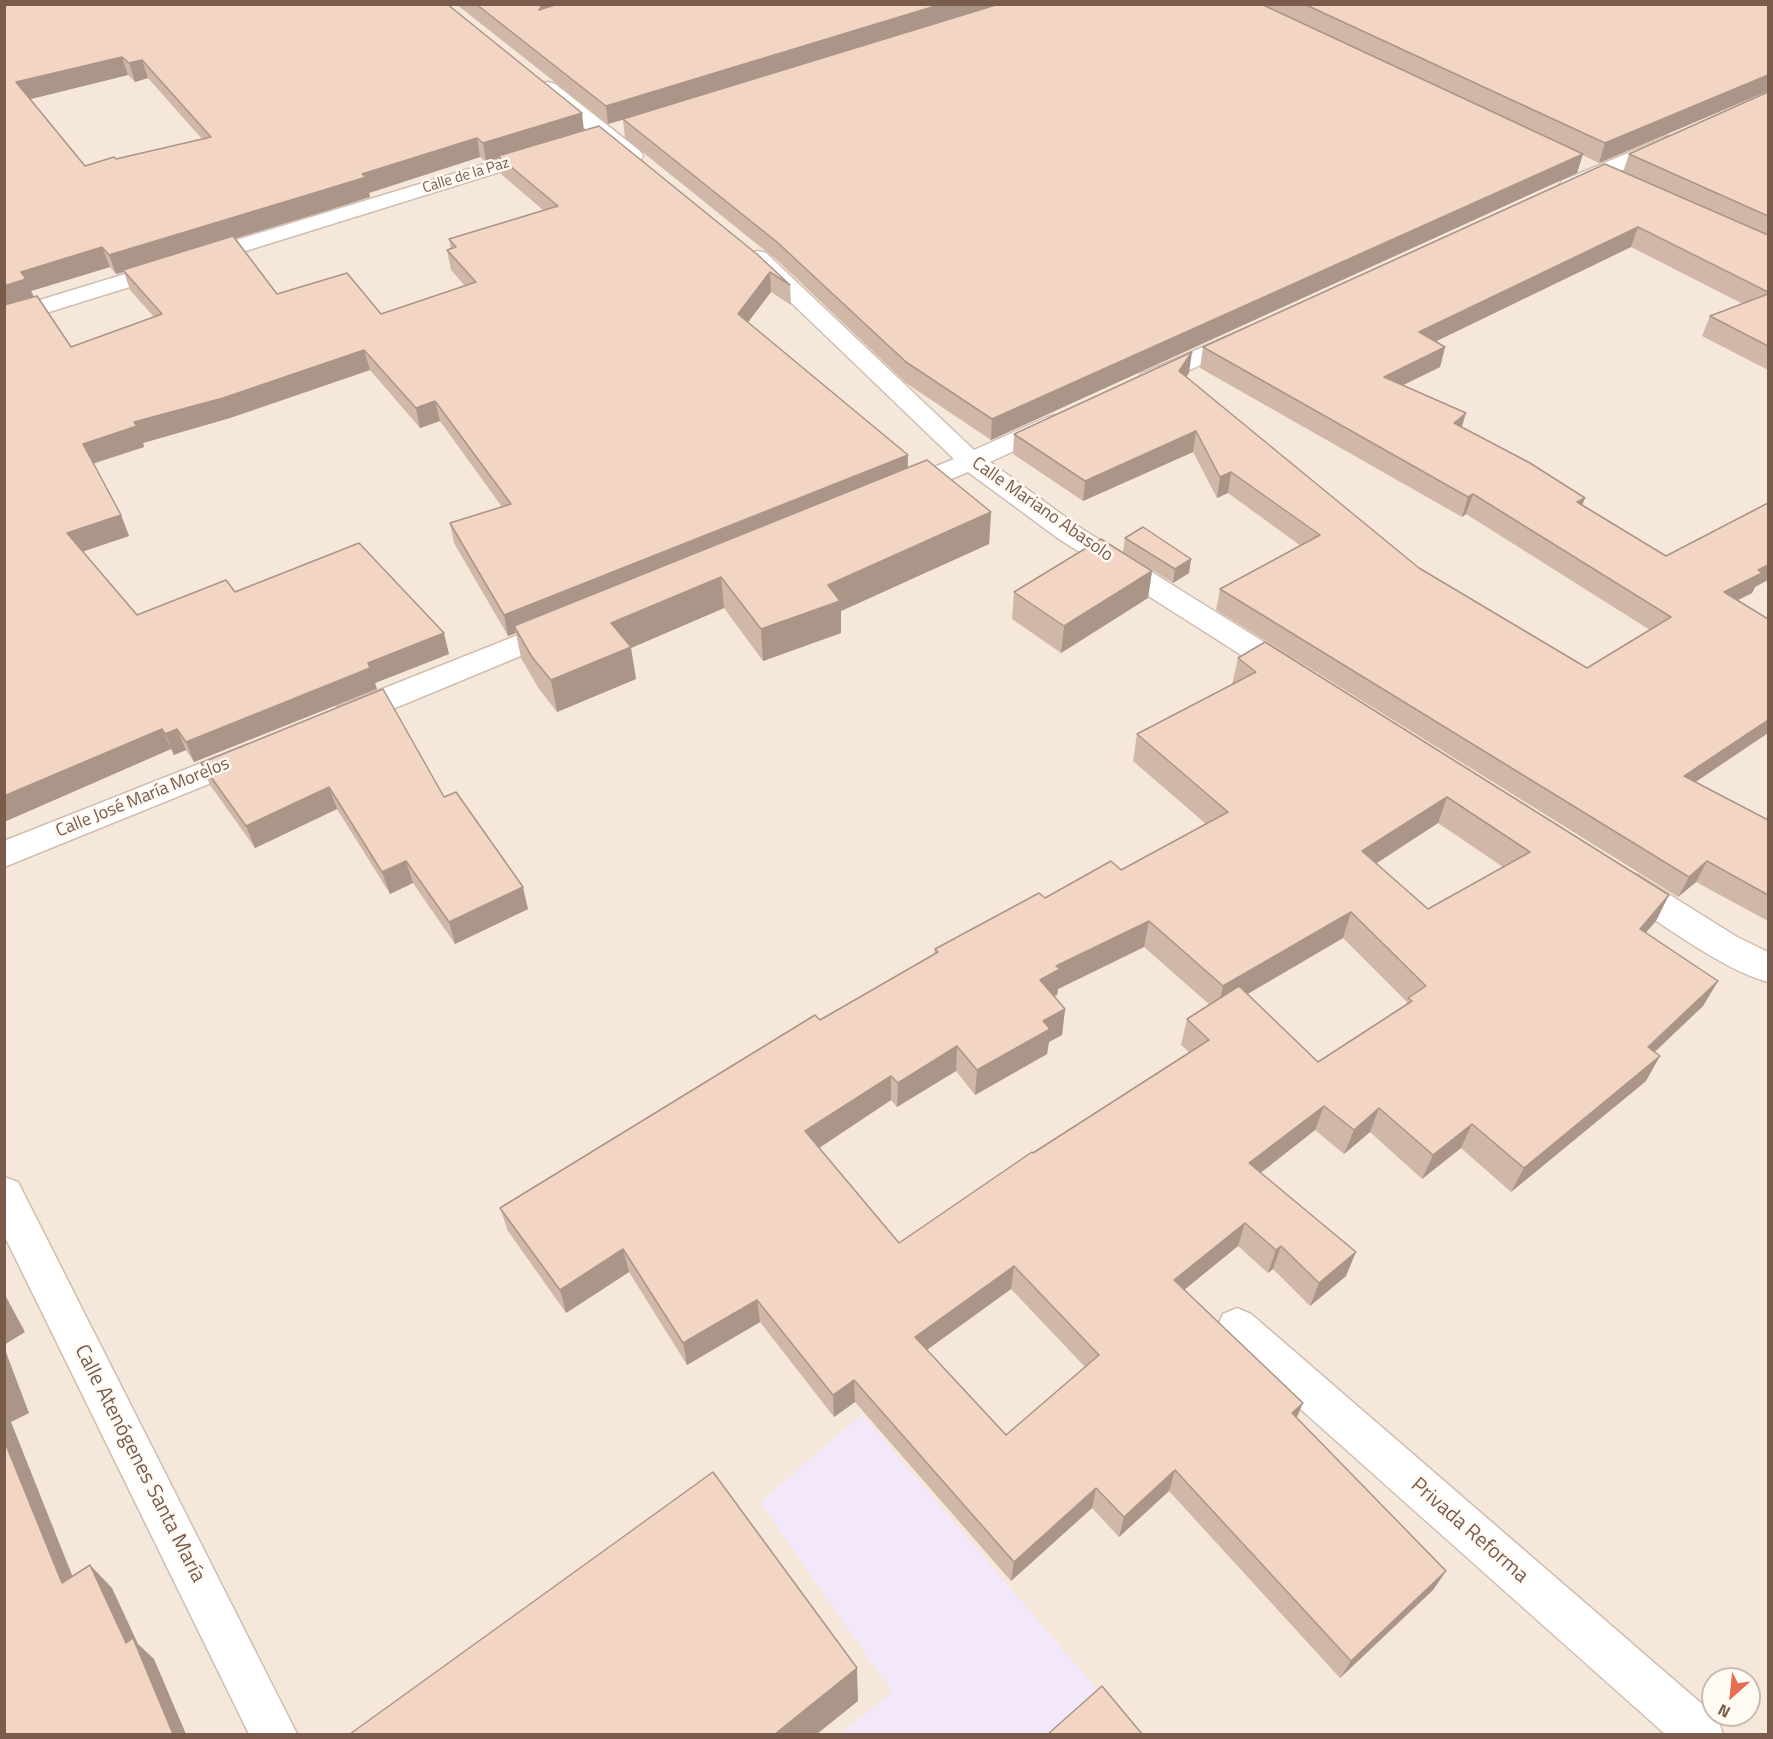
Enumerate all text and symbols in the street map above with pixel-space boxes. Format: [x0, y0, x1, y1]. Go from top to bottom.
street label: Calle de la Paz [420, 154, 512, 198]
street label: Calle Mariano Abasolo [967, 453, 1117, 567]
street label: Calle José María Morelos [53, 753, 233, 843]
street label: Calle Atenógenes Santa María [68, 1341, 210, 1587]
street label: Privada Reforma [1405, 1473, 1533, 1589]
north arrow [1701, 1667, 1761, 1727]
text: N [1713, 1698, 1734, 1724]

